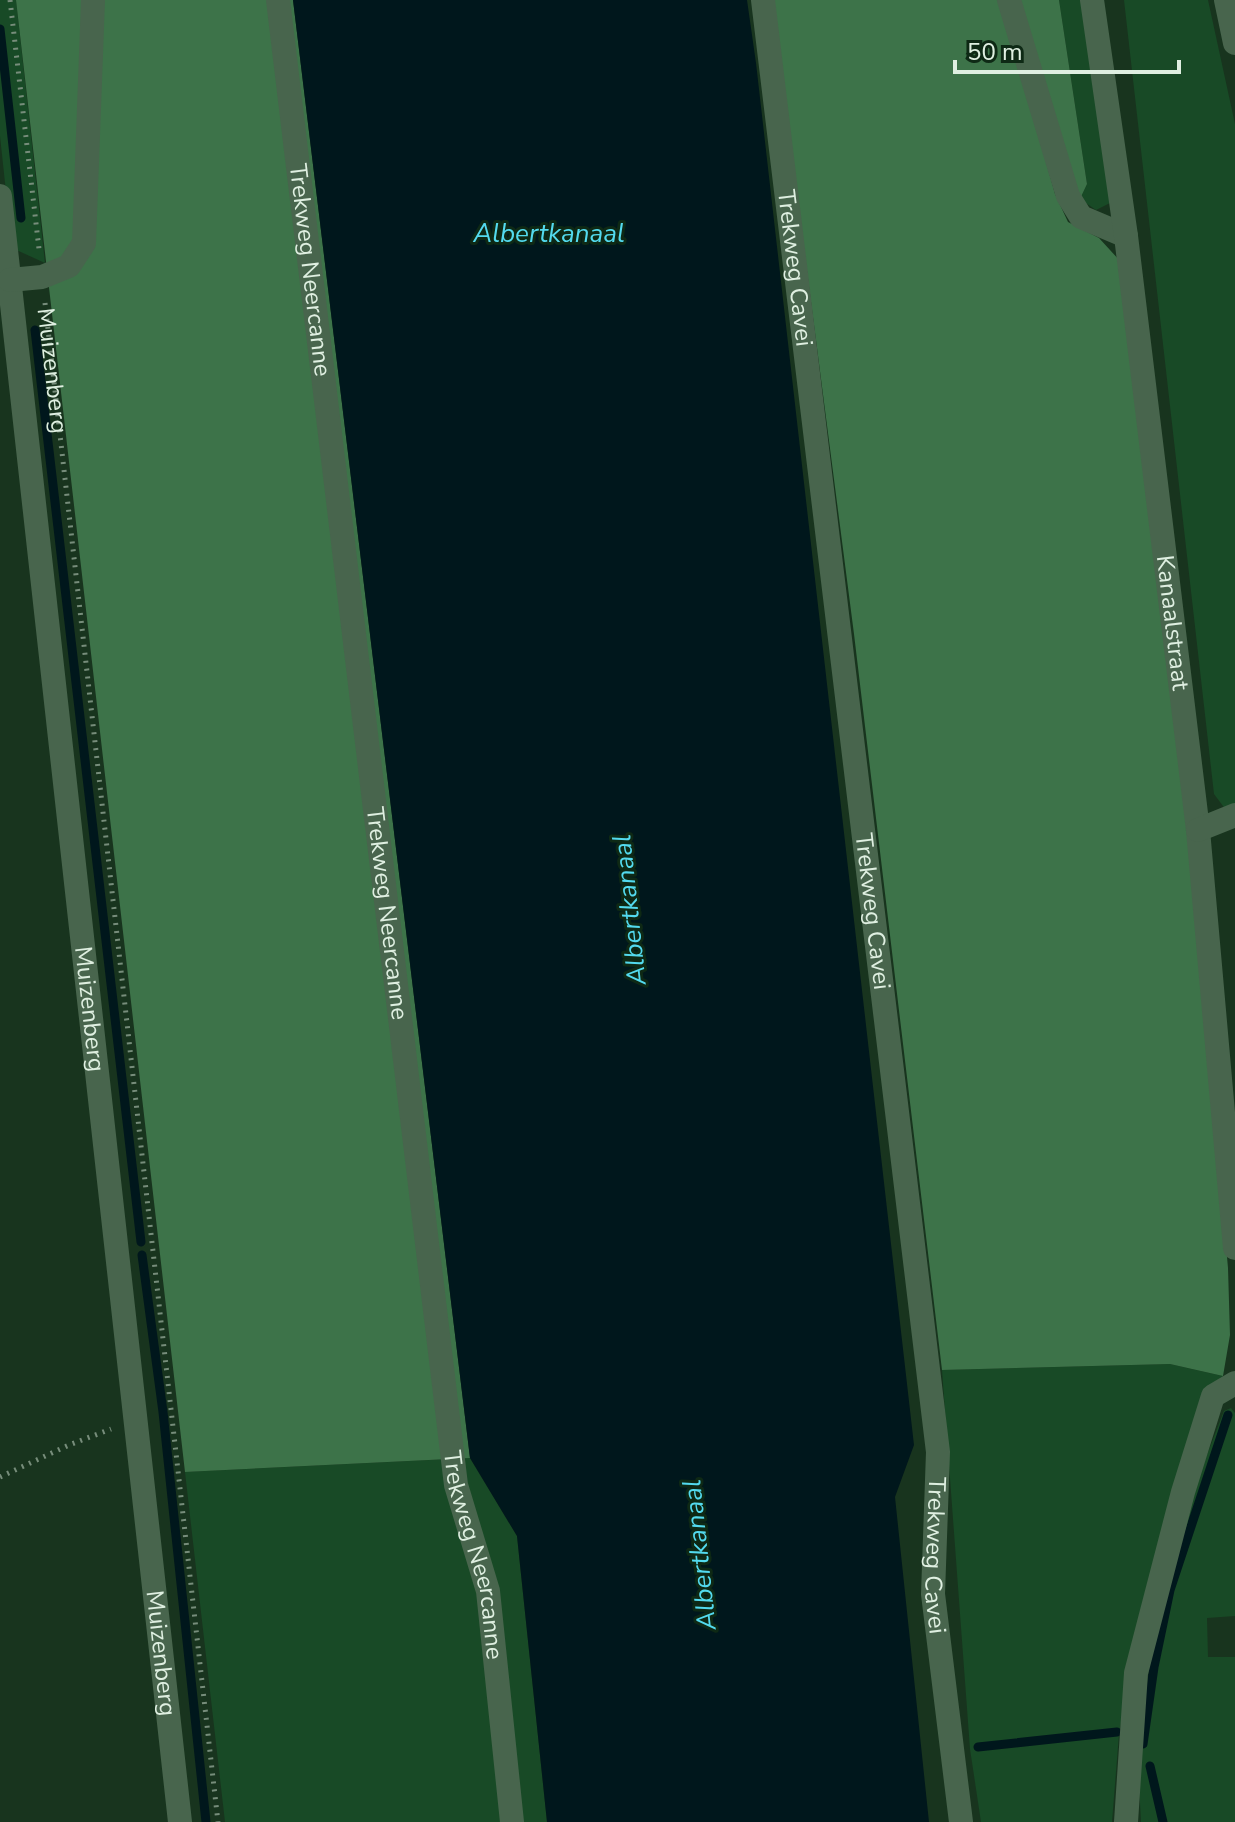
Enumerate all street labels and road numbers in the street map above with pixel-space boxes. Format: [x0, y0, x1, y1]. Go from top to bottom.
street label: Trekweg Neercanne [282, 162, 339, 378]
street label: Trekweg Cavei [770, 188, 821, 348]
street label: Muizenberg [30, 306, 76, 435]
street label: Kanaalstraat [1149, 553, 1197, 693]
street label: Trekweg Neercanne [359, 805, 416, 1022]
street label: Trekweg Cavei [848, 831, 898, 991]
street label: Muizenberg [67, 945, 113, 1074]
street label: Trekweg Neercanne [436, 1449, 511, 1661]
street label: Trekweg Cavei [917, 1476, 954, 1636]
street label: Muizenberg [138, 1589, 184, 1718]

